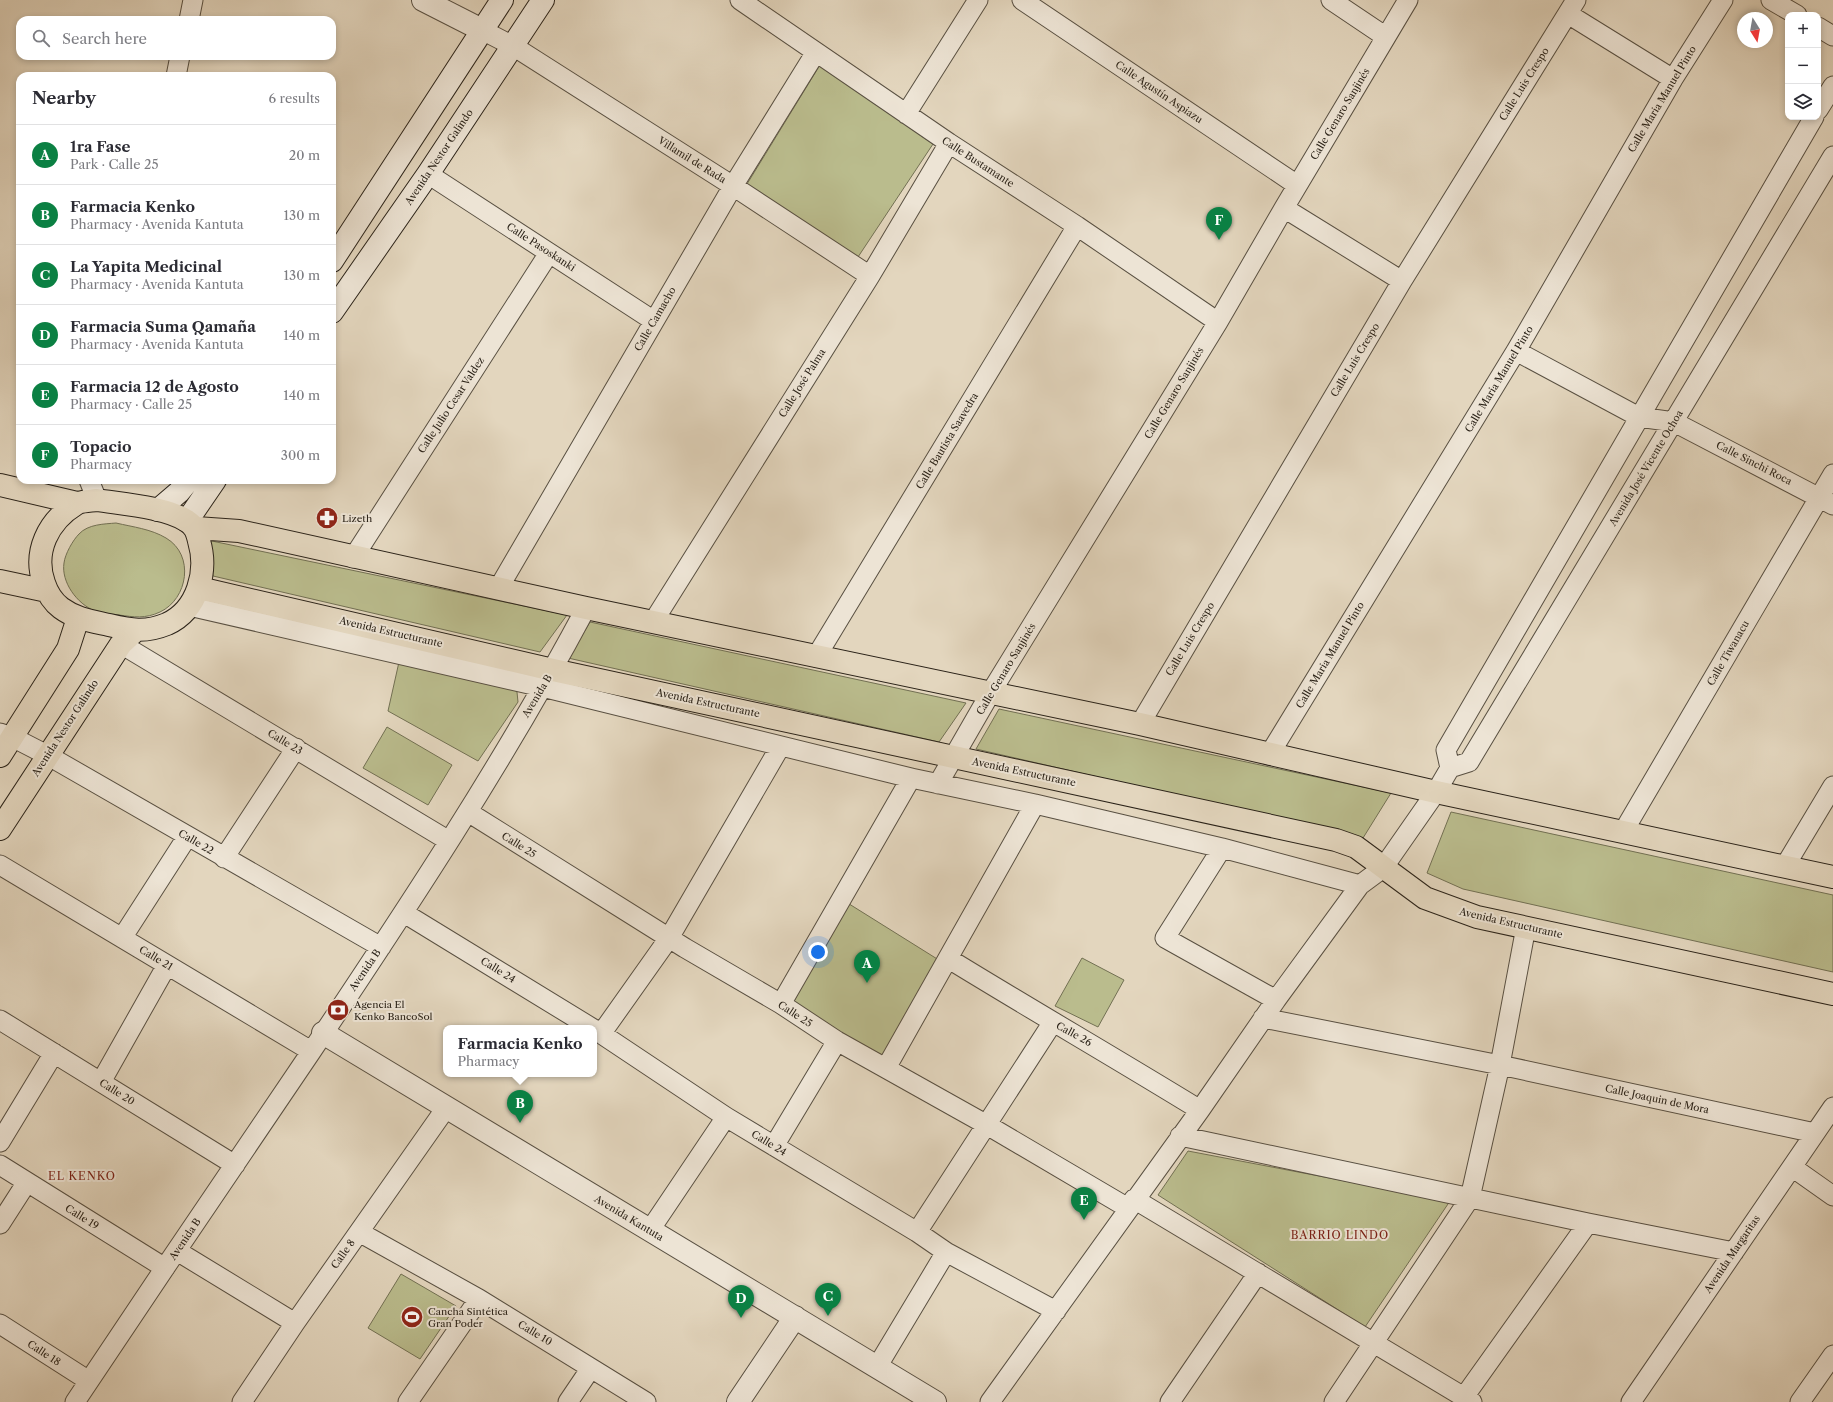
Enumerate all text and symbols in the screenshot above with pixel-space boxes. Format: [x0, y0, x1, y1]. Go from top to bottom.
north arrow [1737, 12, 1773, 48]
map controls [1785, 12, 1821, 120]
button: + [1785, 12, 1821, 48]
search box [16, 16, 336, 60]
icon: search [30, 27, 52, 49]
text: Search here [62, 29, 147, 48]
street label: Calle Maria Manuel Pinto [1625, 43, 1699, 155]
street label: Calle Luis Crespo [1496, 45, 1552, 123]
button: − [1785, 48, 1821, 84]
street label: Calle Agustín Aspiazu [1113, 58, 1205, 126]
street label: Calle Genaro Sanjinés [1307, 66, 1373, 162]
button: layers [1785, 84, 1821, 120]
text: Nearby [32, 88, 96, 108]
text: 6 results [269, 90, 320, 106]
street label: Avenida Nestor Galindo [402, 107, 476, 208]
street label: Villamil de Rada [655, 133, 729, 186]
street label: Calle Bustamante [939, 134, 1017, 190]
text: 1ra Fase [70, 137, 130, 156]
text: A [40, 147, 50, 163]
text: 20 m [289, 147, 320, 163]
text: Park · Calle 25 [70, 156, 158, 172]
text: Farmacia Kenko [70, 197, 195, 216]
text: B [40, 207, 50, 223]
text: 130 m [284, 207, 320, 223]
pin: F [1206, 207, 1232, 240]
text: Pharmacy · Avenida Kantuta [70, 216, 244, 232]
street label: Calle Pasoskanki [504, 220, 578, 274]
text: La Yapita Medicinal [70, 257, 222, 276]
text: C [40, 267, 50, 283]
text: 130 m [284, 267, 320, 283]
text: Pharmacy · Avenida Kantuta [70, 276, 244, 292]
street label: Calle Camacho [631, 284, 679, 354]
text: Farmacia Suma Qamaña [70, 317, 256, 336]
street label: Calle Luis Crespo [1328, 321, 1382, 399]
street label: Calle Maria Manuel Pinto [1462, 323, 1536, 435]
text: D [39, 327, 51, 343]
text: 140 m [283, 327, 320, 343]
text: Pharmacy · Avenida Kantuta [70, 336, 244, 352]
street label: Calle Genaro Sanjinés [1141, 345, 1207, 441]
street label: Calle José Palma [776, 346, 829, 420]
street label: Calle Julio Cesar Valdez [415, 354, 487, 456]
text: Farmacia 12 de Agosto [70, 377, 239, 396]
text: E [40, 387, 50, 403]
text: 140 m [283, 387, 320, 403]
street label: Calle Bautista Saavedra [913, 390, 981, 492]
text: Pharmacy · Calle 25 [70, 396, 192, 412]
street label: Avenida José Vicente Ochoa [1606, 407, 1686, 529]
text: Topacio [70, 437, 132, 456]
street label: Calle Sinchi Roca [1714, 438, 1795, 488]
text: F [41, 447, 49, 463]
text: 300 m [281, 447, 320, 463]
text: Pharmacy [70, 456, 132, 472]
pharmacy icon: Lizeth [314, 505, 340, 531]
place label: Lizeth [342, 512, 373, 525]
street label: Calle Maria Manuel Pinto [1293, 599, 1367, 711]
street label: Calle Luis Crespo [1163, 600, 1217, 678]
street label: Avenida Estructurante [337, 614, 444, 650]
street label: Calle Tiwanacu [1704, 618, 1752, 688]
street label: Calle Genaro Sanjinés [973, 621, 1039, 717]
street label: Avenida B [519, 672, 555, 721]
street label: Avenida Nestor Galindo [28, 677, 101, 780]
street label: Avenida Estructurante [654, 685, 761, 720]
street label: Calle 23 [265, 727, 305, 757]
street label: Avenida Estructurante [970, 754, 1077, 789]
street label: Calle 22 [176, 827, 216, 857]
street label: Calle 25 [499, 829, 539, 861]
street label: Avenida Estructurante [1457, 905, 1564, 941]
your location [808, 942, 828, 962]
street label: Calle 21 [137, 943, 176, 974]
street label: Avenida B [346, 947, 384, 994]
pin: A [854, 950, 880, 983]
street label: Calle 24 [478, 954, 518, 986]
bank icon: Agencia El Kenko BancoSol [325, 997, 351, 1023]
place label: Agencia El Kenko BancoSol [353, 998, 433, 1023]
street label: Calle 25 [775, 998, 815, 1030]
street label: Calle 26 [1054, 1019, 1094, 1049]
popup [443, 1025, 597, 1077]
text: Farmacia Kenko [457, 1034, 583, 1053]
text: Pharmacy [457, 1053, 519, 1069]
street label: Calle 20 [97, 1076, 137, 1108]
street label: Calle Joaquin de Mora [1604, 1082, 1711, 1117]
pin: B [507, 1090, 533, 1123]
street label: Calle 24 [749, 1127, 789, 1159]
district label: EL KENKO [48, 1169, 116, 1183]
pin: E [1071, 1187, 1097, 1220]
street label: Avenida Kantuta [591, 1192, 667, 1244]
street label: Calle 19 [63, 1202, 101, 1232]
street label: Avenida Margaritas [1701, 1213, 1763, 1296]
street label: Avenida B [166, 1216, 204, 1263]
district label: BARRIO LINDO [1291, 1228, 1389, 1242]
street label: Calle 8 [328, 1237, 358, 1271]
pin: C [815, 1283, 841, 1316]
pin: D [728, 1285, 754, 1318]
sports icon: Cancha Sintética Gran Poder [399, 1304, 425, 1330]
place label: Cancha Sintética Gran Poder [428, 1305, 509, 1330]
street label: Calle 10 [515, 1318, 555, 1348]
street label: Calle 18 [25, 1337, 63, 1369]

